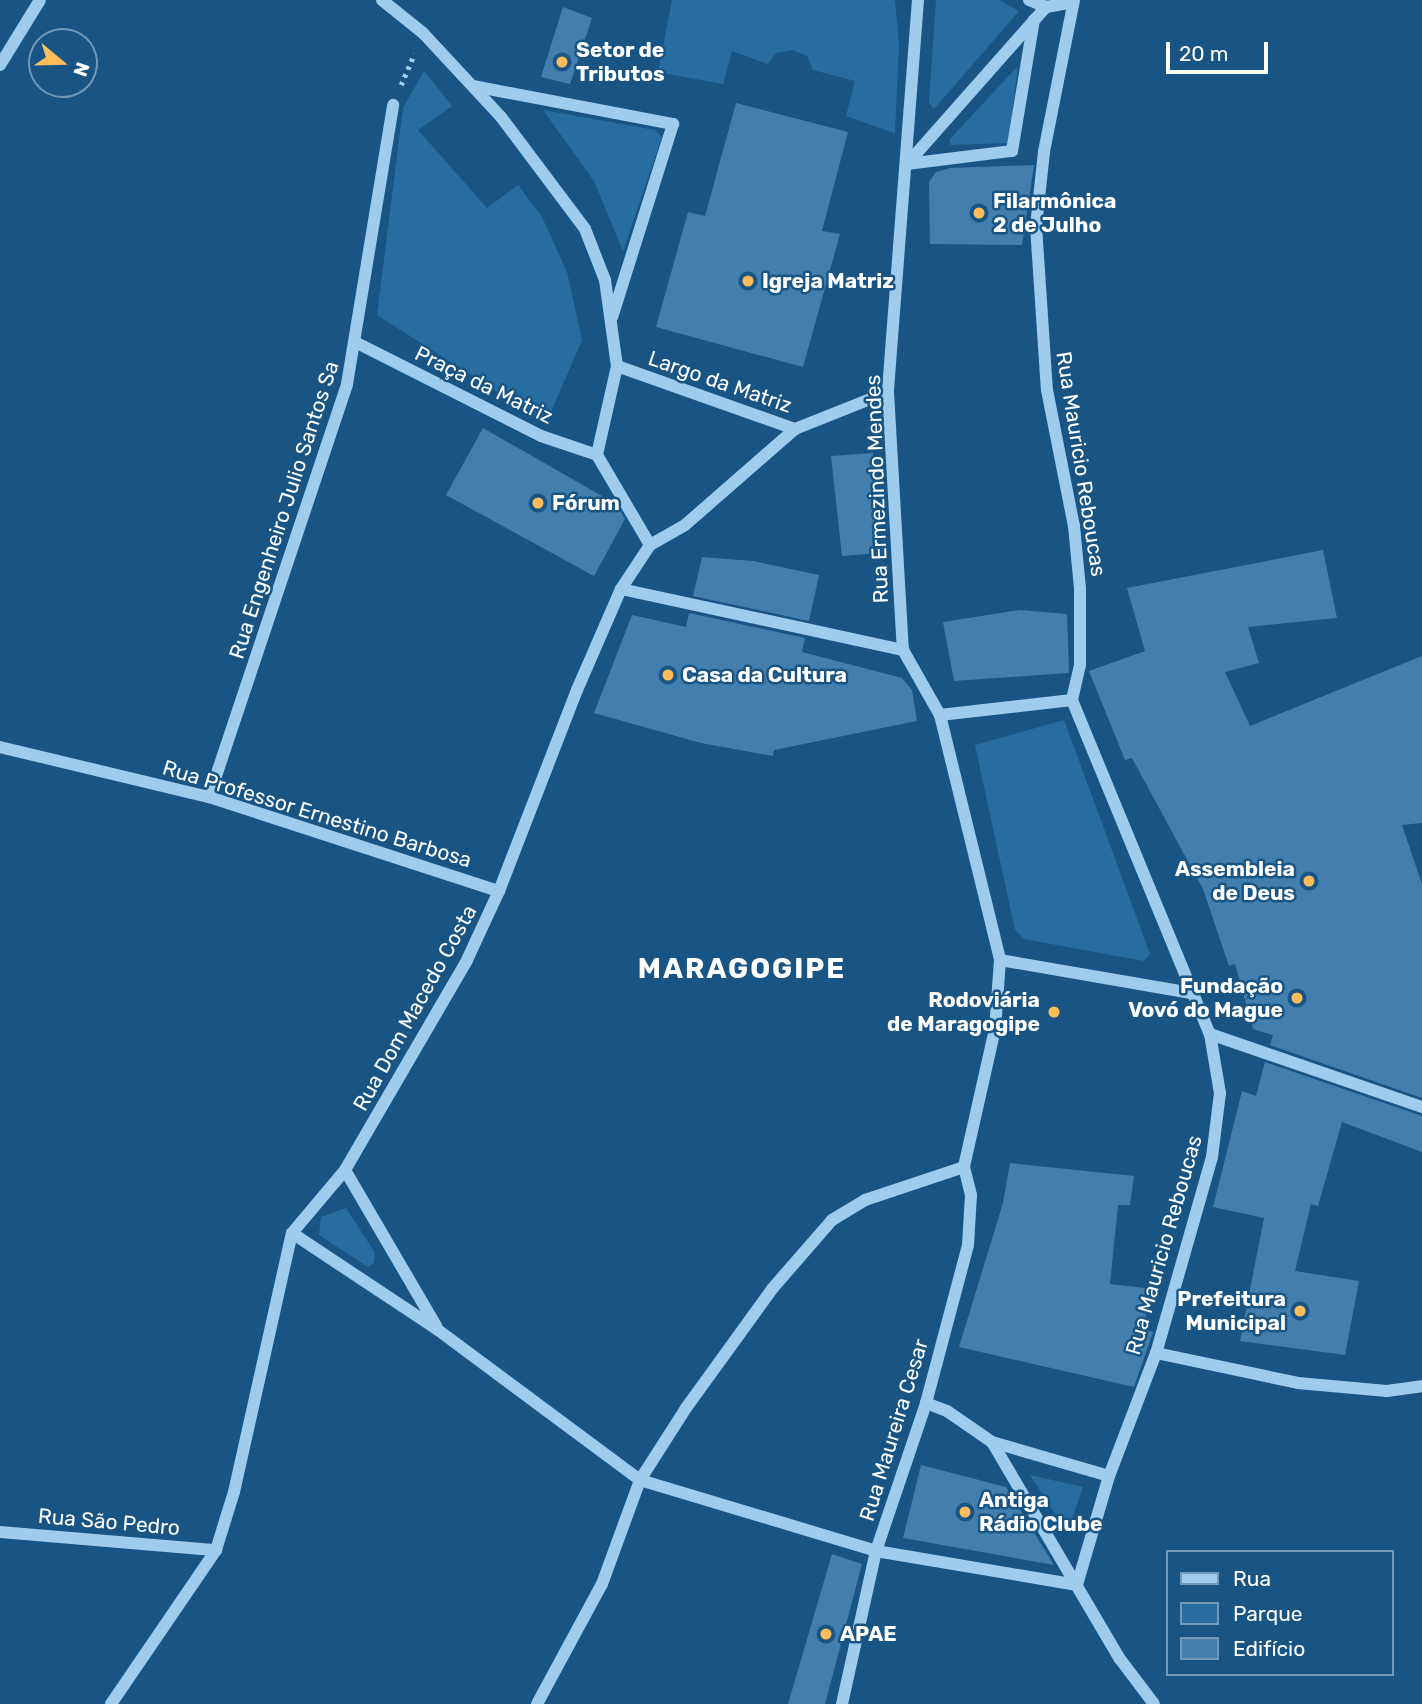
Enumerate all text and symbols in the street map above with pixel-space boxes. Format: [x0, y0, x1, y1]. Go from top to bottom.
north arrow [28, 28, 98, 98]
scale bar [1170, 28, 1272, 72]
place label: Setor de Tributos [576, 37, 665, 87]
text: 20 m [1179, 41, 1228, 66]
marker: Setor de Tributos [554, 54, 570, 70]
text: N [68, 59, 95, 80]
place label: Filarmônica 2 de Julho [993, 188, 1116, 238]
marker: Filarmônica 2 de Julho [971, 205, 987, 221]
place label: Igreja Matriz [762, 268, 894, 294]
marker: Igreja Matriz [740, 273, 756, 289]
street label: Praça da Matriz [411, 341, 557, 429]
street label: Largo da Matriz [645, 346, 795, 418]
street label: Rua Mauricio Reboucas [1051, 350, 1111, 578]
street label: Rua Engenheiro Julio Santos Sa [224, 358, 344, 662]
street label: Rua Ermezindo Mendes [860, 374, 894, 604]
place label: Fórum [552, 490, 620, 516]
marker: Fórum [530, 495, 546, 511]
place label: Casa da Cultura [682, 662, 847, 688]
marker: Casa da Cultura [660, 667, 676, 683]
street label: Rua Professor Ernestino Barbosa [159, 755, 475, 873]
place label: Assembleia de Deus [1175, 856, 1295, 906]
marker: Assembleia de Deus [1301, 873, 1317, 889]
street label: Rua Dom Macedo Costa [348, 901, 482, 1115]
district label: MARAGOGIPE [639, 952, 845, 986]
place label: Fundação Vovó do Mague [1128, 973, 1283, 1023]
place label: Rodoviária de Maragogipe [887, 987, 1040, 1037]
marker: Fundação Vovó do Mague [1289, 990, 1305, 1006]
marker: Rodoviária de Maragogipe [1046, 1004, 1062, 1020]
street label: Rua Mauricio Reboucas [1121, 1132, 1207, 1358]
place label: Prefeitura Municipal [1177, 1286, 1286, 1336]
marker: Prefeitura Municipal [1292, 1303, 1308, 1319]
street label: Rua Maureira Cesar [854, 1336, 934, 1524]
place label: Antiga Rádio Clube [979, 1487, 1102, 1537]
street label: Rua São Pedro [37, 1503, 181, 1541]
marker: Antiga Rádio Clube [957, 1504, 973, 1520]
legend [1166, 1550, 1394, 1676]
text: Rua [1233, 1566, 1271, 1591]
text: Parque [1233, 1601, 1303, 1626]
place label: APAE [840, 1621, 897, 1647]
marker: APAE [818, 1626, 834, 1642]
text: Edifício [1233, 1636, 1305, 1661]

